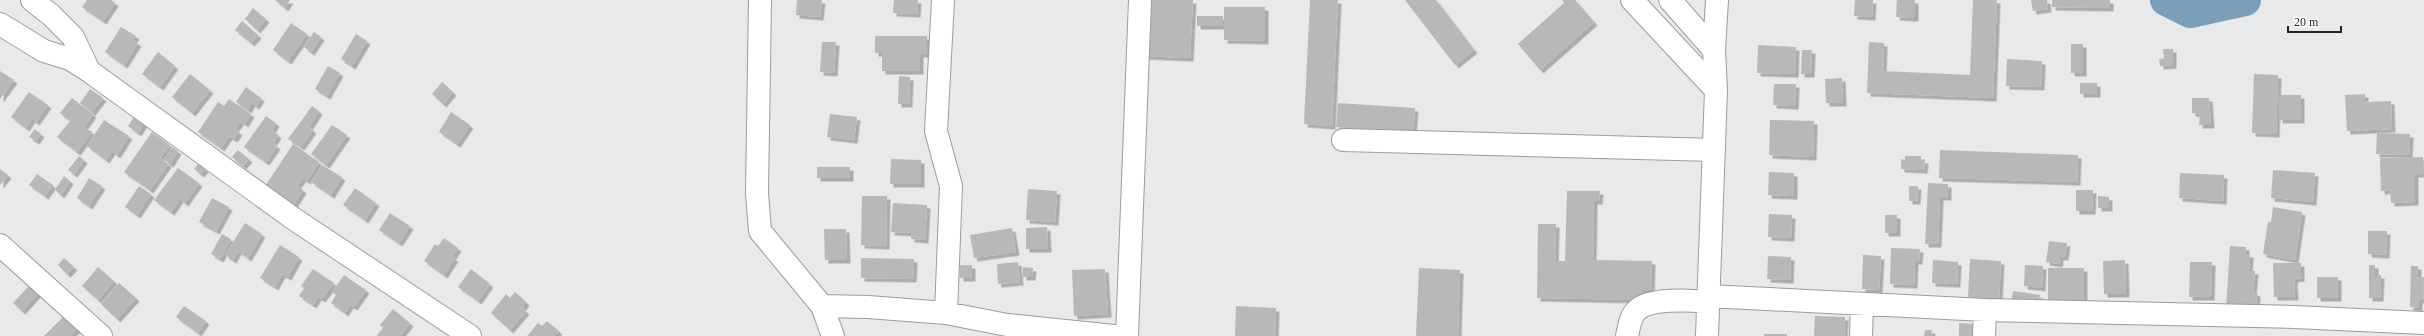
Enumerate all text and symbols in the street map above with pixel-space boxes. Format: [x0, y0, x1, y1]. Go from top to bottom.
scale bar [2288, 8, 2341, 34]
text: 20 m [2294, 15, 2319, 29]

